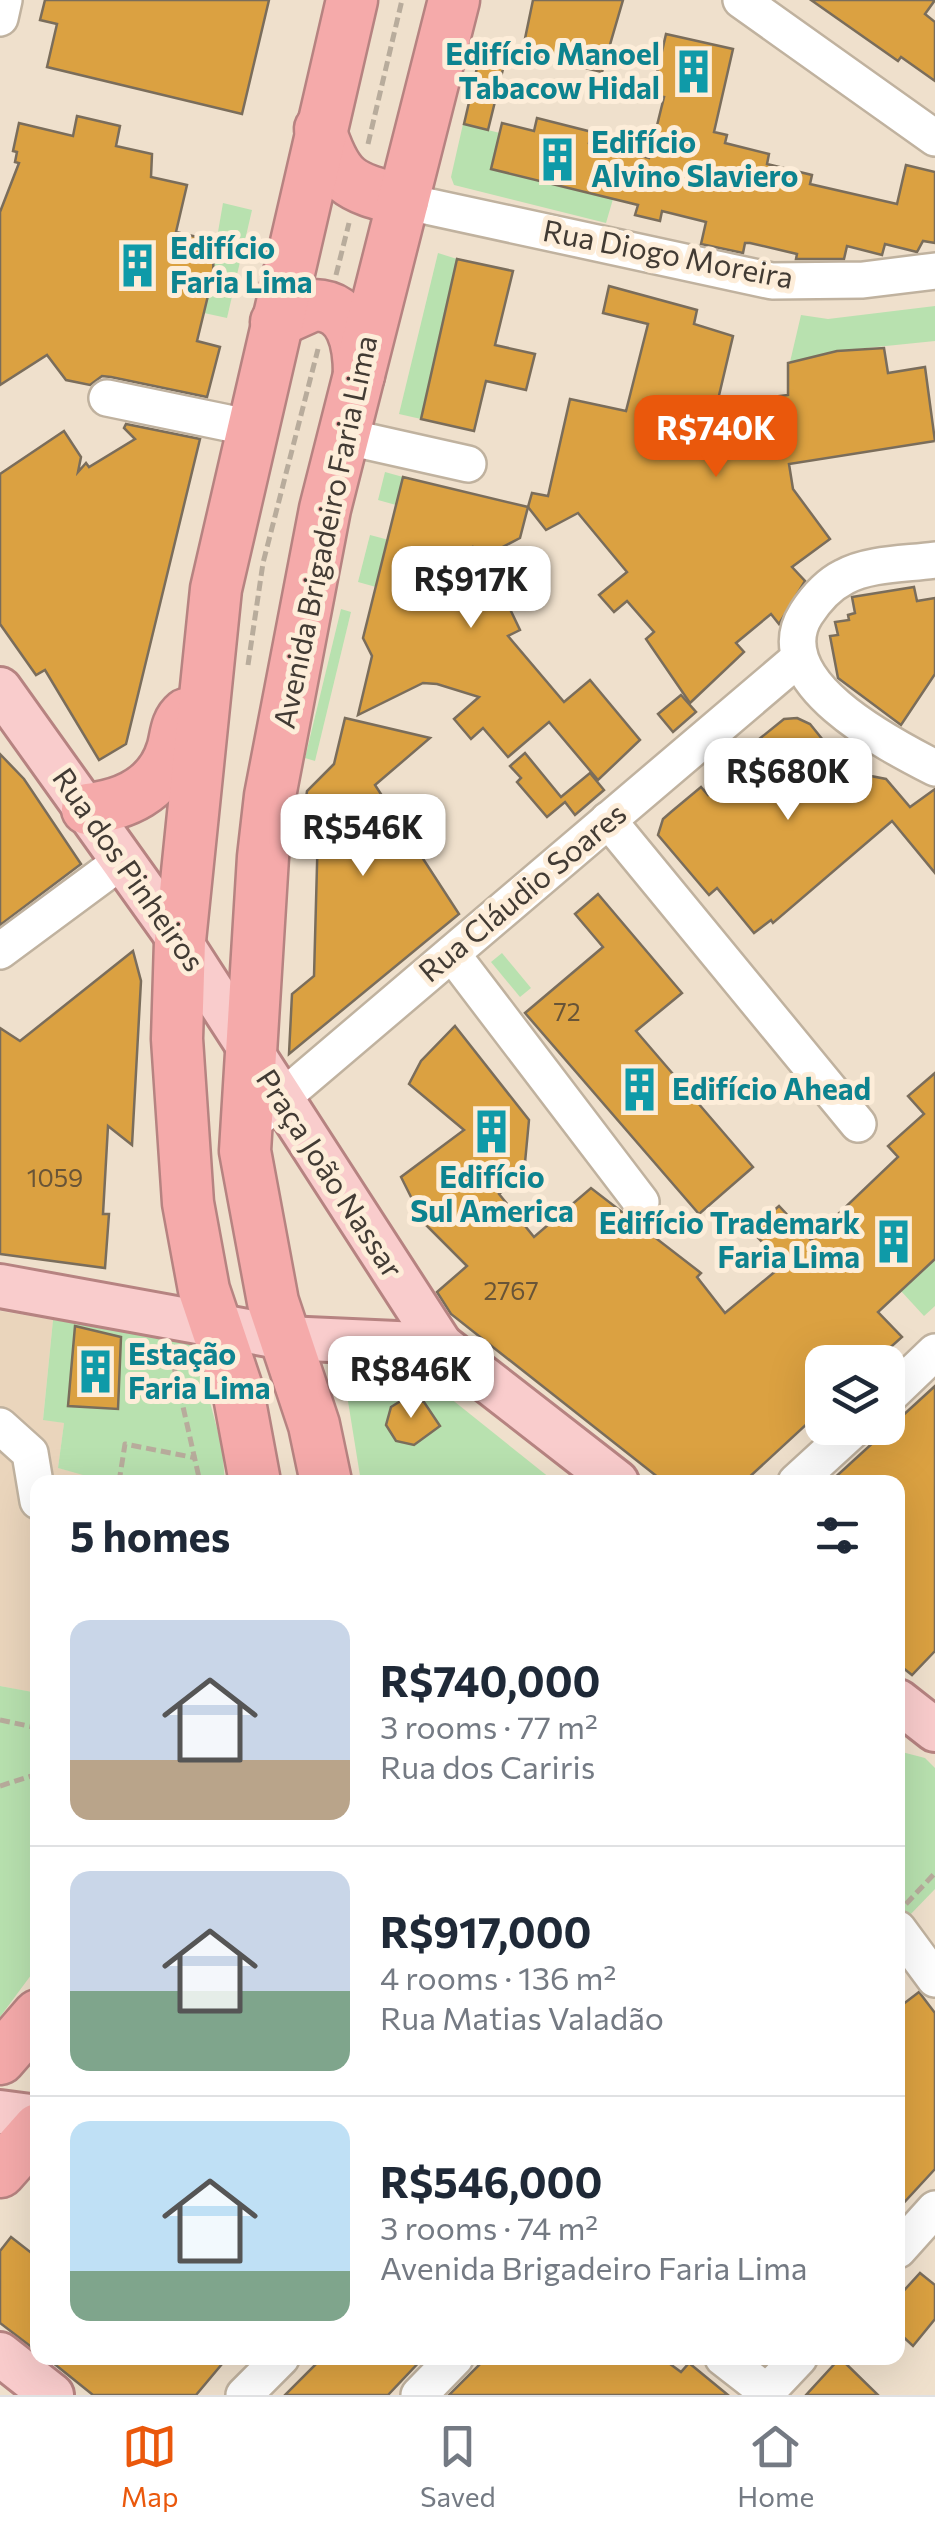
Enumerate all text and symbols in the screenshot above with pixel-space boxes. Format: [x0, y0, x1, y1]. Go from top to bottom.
place label: Edifício Manoel Tabacow Hidal [445, 34, 660, 105]
building icon: Edifício Manoel Tabacow Hidal [669, 48, 717, 96]
place label: Edifício Alvino Slaviero [591, 122, 798, 193]
building icon: Edifício Alvino Slaviero [534, 136, 582, 184]
street label: Rua Diogo Moreira [540, 210, 797, 295]
place label: Edifício Faria Lima [170, 228, 313, 299]
building icon: Edifício Faria Lima [113, 242, 161, 290]
street label: Avenida Brigadeiro Faria Lima [264, 332, 383, 731]
pin: R$740K [635, 395, 797, 480]
text: R$740K [656, 407, 776, 447]
pin: R$917K [390, 546, 552, 631]
text: R$917K [414, 558, 528, 598]
pin: R$680K [707, 738, 869, 823]
text: R$680K [726, 750, 850, 790]
street label: Rua dos Pinheiros [46, 760, 214, 977]
pin: R$546K [282, 794, 444, 879]
street label: Rua Cláudio Soares [410, 794, 633, 989]
text: R$546K [303, 806, 423, 846]
house number: 72 [553, 996, 581, 1026]
street label: Praça João Nassar [250, 1061, 412, 1284]
building icon: Edifício Ahead [615, 1066, 663, 1114]
place label: Edifício Ahead [672, 1069, 871, 1106]
building icon: Edifício Sul America [468, 1107, 516, 1155]
place label: Edifício Sul America [410, 1157, 574, 1228]
house number: 1059 [27, 1162, 83, 1192]
place label: Edifício Trademark Faria Lima [599, 1203, 860, 1274]
building icon: Edifício Trademark Faria Lima [869, 1217, 917, 1265]
house number: 2767 [483, 1275, 539, 1305]
place label: Estação Faria Lima [128, 1334, 271, 1405]
pin: R$846K [330, 1336, 492, 1421]
map controls [805, 1345, 905, 1445]
button: layers [805, 1345, 905, 1445]
building icon: Estação Faria Lima [71, 1348, 119, 1396]
text: R$846K [350, 1348, 472, 1388]
icon: filters [810, 1508, 865, 1563]
text: 5 homes [70, 1509, 230, 1561]
text: R$740,000 [380, 1654, 600, 1706]
icon: home [150, 1660, 270, 1780]
text: 3 rooms · 77 m² [380, 1706, 598, 1746]
text: Rua dos Cariris [380, 1746, 595, 1786]
text: R$917,000 [380, 1905, 592, 1957]
icon: home [150, 1911, 270, 2031]
text: 4 rooms · 136 m² [380, 1957, 616, 1997]
text: Rua Matias Valadão [380, 1997, 664, 2037]
text: R$546,000 [380, 2155, 602, 2207]
icon: home [150, 2161, 270, 2281]
text: 3 rooms · 74 m² [380, 2207, 598, 2247]
text: Avenida Brigadeiro Faria Lima [380, 2247, 808, 2287]
tab: Map [121, 2419, 179, 2513]
tab: Saved [420, 2419, 496, 2513]
tab: Home [737, 2419, 814, 2513]

